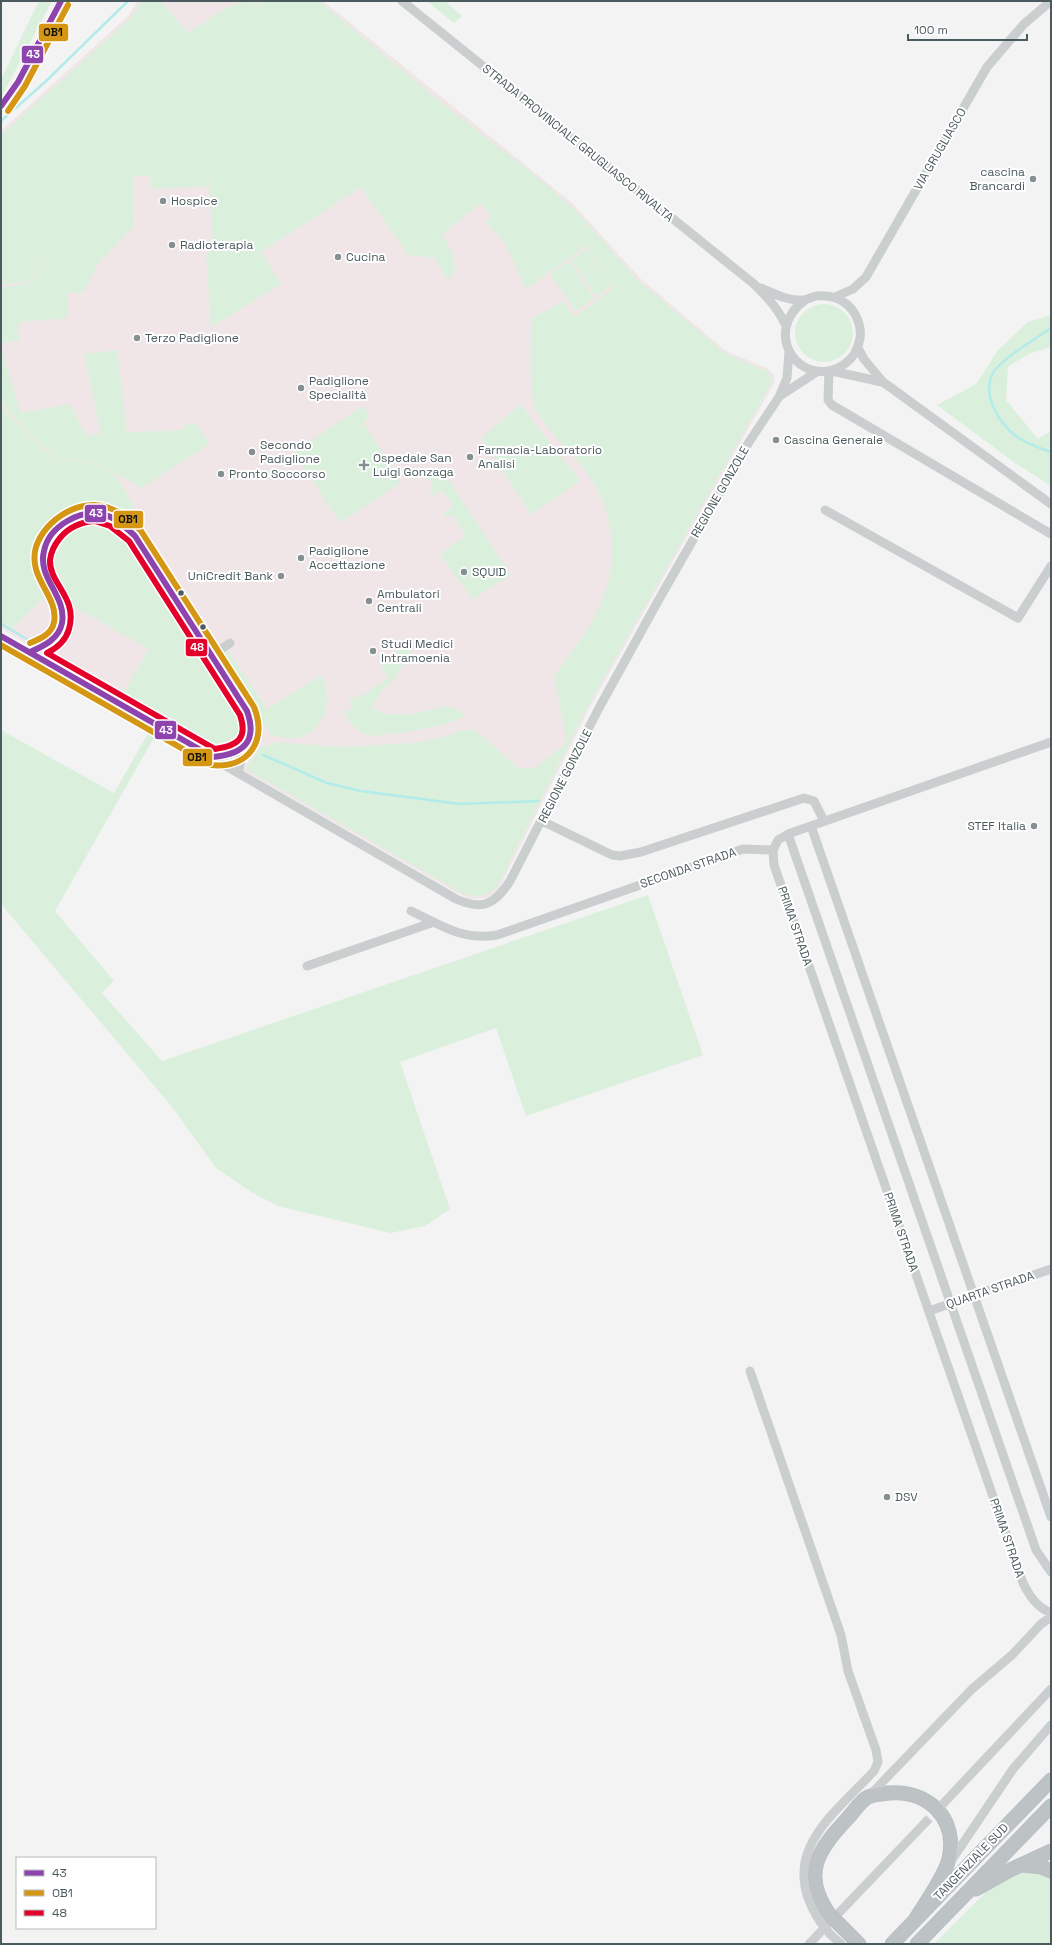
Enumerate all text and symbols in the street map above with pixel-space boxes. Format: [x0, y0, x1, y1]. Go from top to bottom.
scale bar [908, 16, 1027, 42]
text: 100 m [914, 22, 948, 38]
line badge: OB1 [38, 23, 69, 42]
text: OB1 [43, 25, 63, 39]
line badge: 43 [21, 45, 44, 64]
text: 43 [26, 47, 40, 61]
street label: STRADA PROVINCIALE GRUGLIASCO RIVALTA [479, 61, 677, 226]
street label: VIA GRUGLIASCO [910, 105, 970, 193]
place label: cascina Brancardi [969, 164, 1025, 194]
marker: cascina Brancardi [1028, 174, 1038, 184]
place label: Hospice [171, 193, 218, 209]
marker: Hospice [158, 196, 168, 206]
place label: Radioterapia [180, 237, 253, 253]
marker: Radioterapia [167, 240, 177, 250]
place label: Cucina [346, 249, 386, 265]
marker: Cucina [333, 252, 343, 262]
place label: Terzo Padiglione [145, 330, 239, 346]
marker: Terzo Padiglione [132, 333, 142, 343]
place label: Padiglione Specialità [309, 373, 369, 403]
marker: Padiglione Specialità [296, 383, 306, 393]
place label: Cascina Generale [784, 432, 883, 448]
marker: Cascina Generale [771, 435, 781, 445]
place label: Secondo Padiglione [260, 437, 320, 467]
place label: Farmacia-Laboratorio Analisi [478, 442, 602, 472]
street label: REGIONE GONZOLE [687, 443, 753, 541]
marker: Secondo Padiglione [247, 447, 257, 457]
place label: Ospedale San Luigi Gonzaga [373, 450, 454, 480]
marker: Farmacia-Laboratorio Analisi [465, 452, 475, 462]
marker: Ospedale San Luigi Gonzaga [358, 459, 370, 471]
place label: Pronto Soccorso [229, 466, 326, 482]
marker: Pronto Soccorso [216, 469, 226, 479]
line badge: 43 [84, 504, 107, 523]
text: 43 [89, 506, 103, 520]
line badge: OB1 [113, 510, 144, 529]
text: OB1 [118, 512, 138, 526]
place label: Padiglione Accettazione [309, 543, 385, 573]
marker: Padiglione Accettazione [296, 553, 306, 563]
place label: SQUID [472, 564, 506, 580]
marker: SQUID [459, 567, 469, 577]
place label: UniCredit Bank [188, 568, 274, 584]
marker: UniCredit Bank [276, 571, 286, 581]
place label: Ambulatori Centrali [377, 586, 440, 616]
unlabelled marker [176, 588, 186, 598]
marker: Ambulatori Centrali [364, 596, 374, 606]
unlabelled marker [198, 622, 208, 632]
place label: Studi Medici Intramoenia [381, 636, 453, 666]
line badge: 48 [185, 638, 208, 657]
text: 48 [190, 640, 204, 654]
marker: Studi Medici Intramoenia [368, 646, 378, 656]
line badge: 43 [154, 720, 177, 740]
text: 43 [159, 723, 173, 737]
street label: REGIONE GONZOLE [534, 726, 596, 826]
line badge: OB1 [182, 748, 213, 767]
text: OB1 [187, 750, 207, 764]
place label: STEF Italia [968, 818, 1026, 834]
marker: STEF Italia [1029, 821, 1039, 831]
street label: SECONDA STRADA [638, 844, 739, 892]
street label: PRIMA STRADA [774, 884, 816, 968]
street label: PRIMA STRADA [880, 1190, 922, 1274]
street label: QUARTA STRADA [944, 1267, 1037, 1313]
place label: DSV [895, 1489, 918, 1505]
marker: DSV [882, 1492, 892, 1502]
street label: PRIMA STRADA [986, 1496, 1028, 1580]
street label: TANGENZIALE SUD [930, 1820, 1012, 1904]
legend [16, 1857, 156, 1929]
text: 43 [52, 1865, 67, 1881]
text: OB1 [52, 1885, 73, 1901]
text: 48 [52, 1905, 67, 1921]

